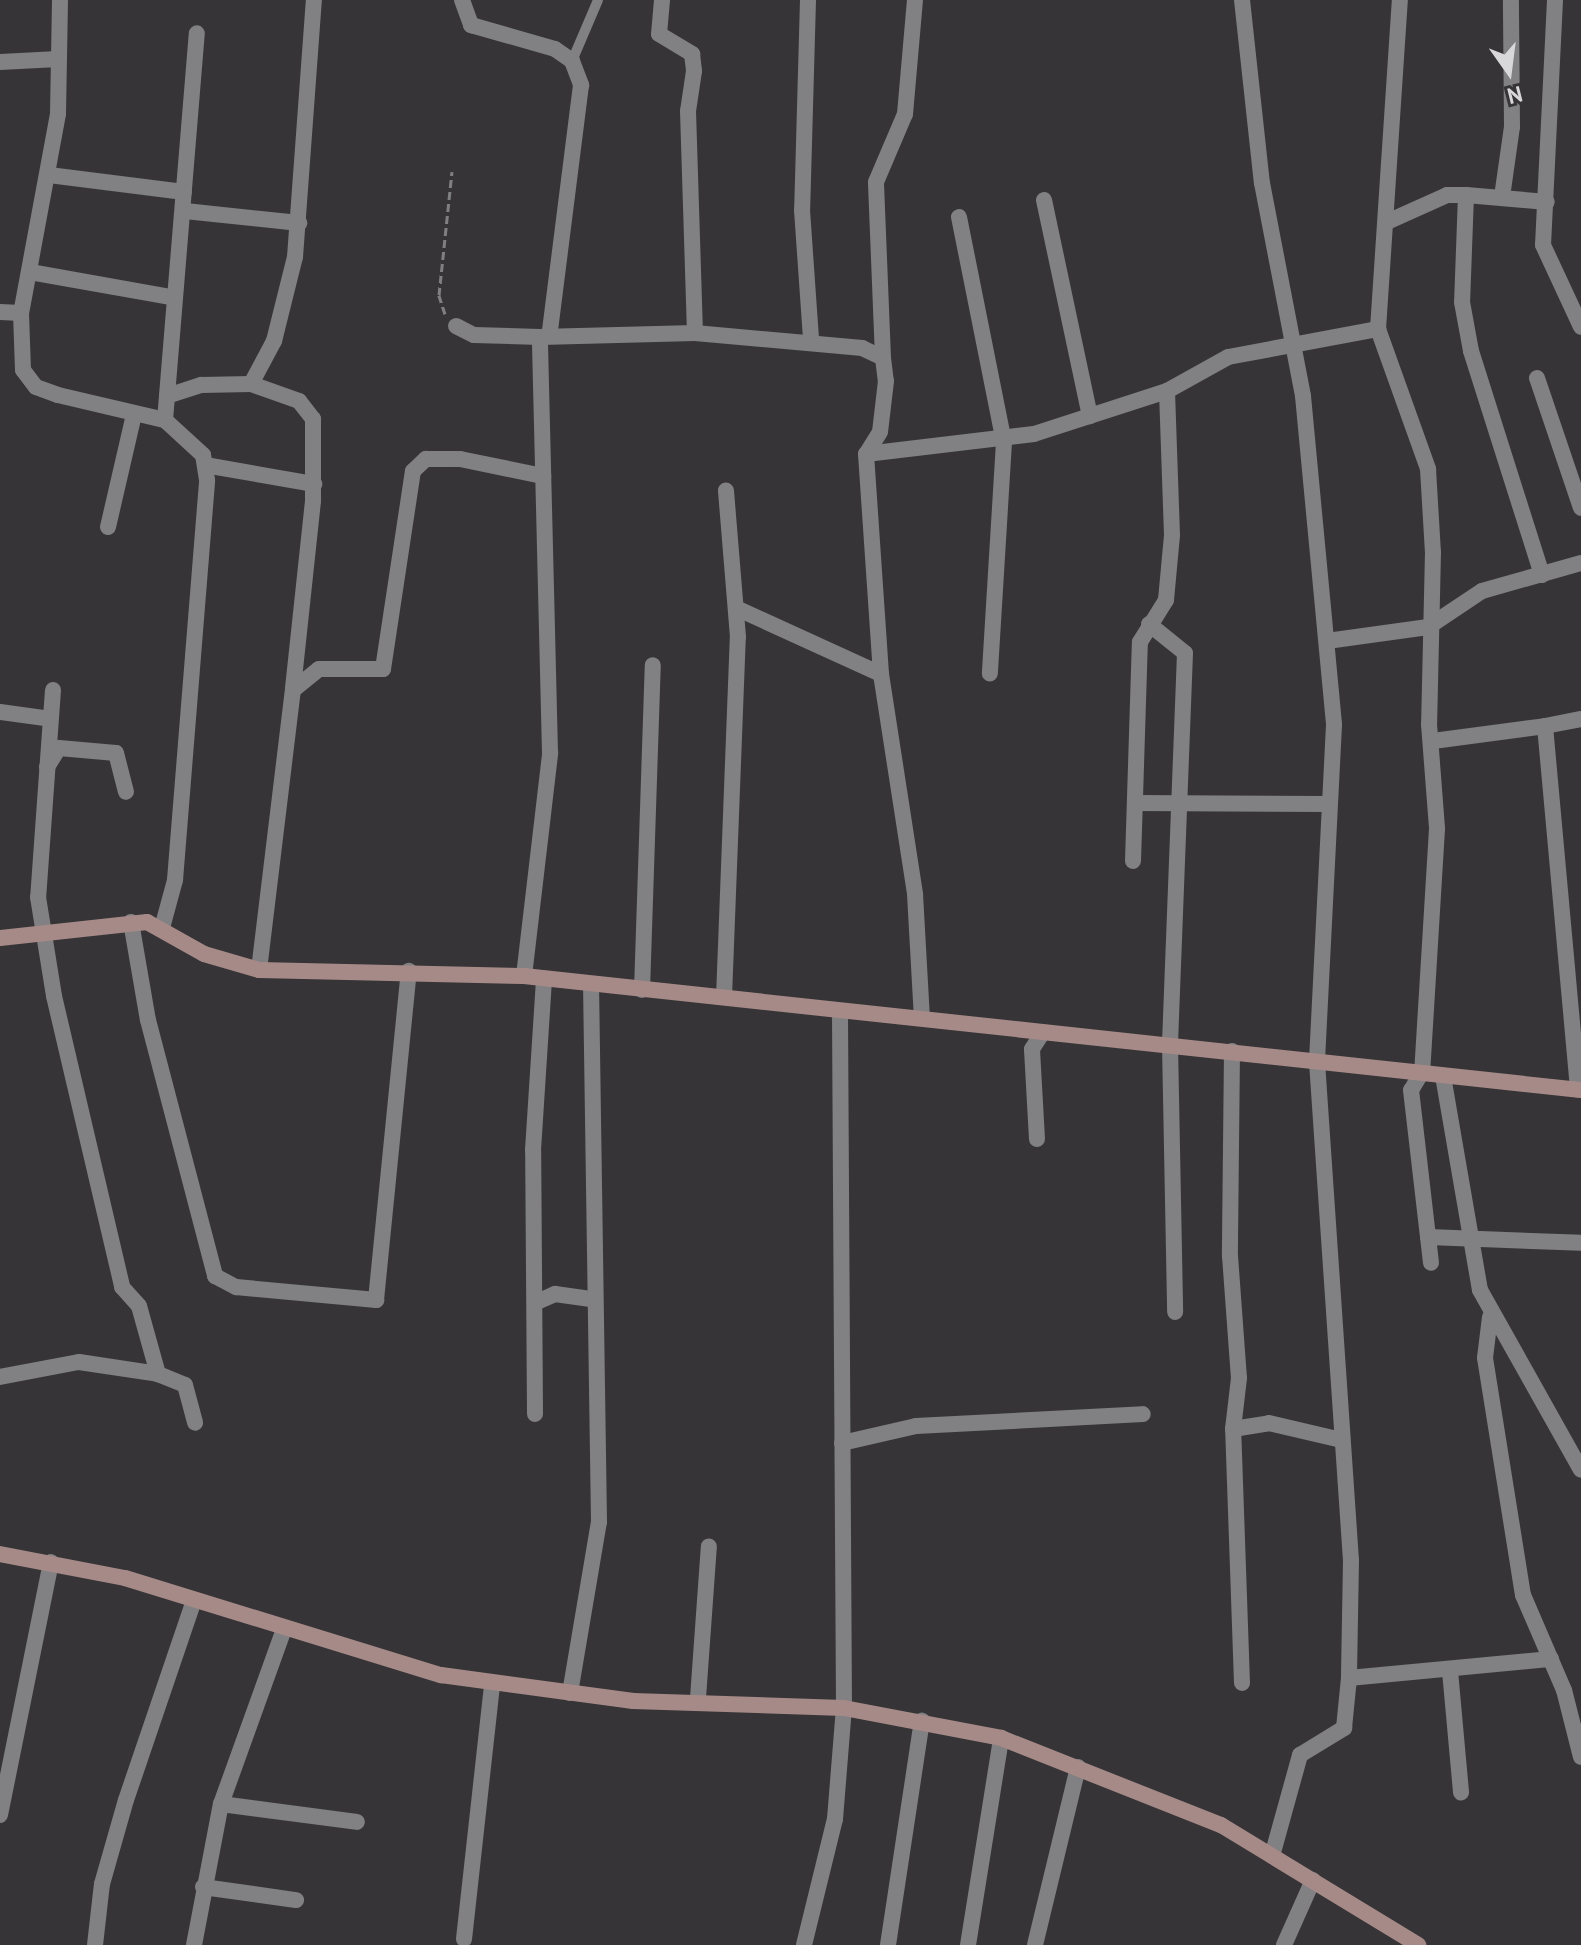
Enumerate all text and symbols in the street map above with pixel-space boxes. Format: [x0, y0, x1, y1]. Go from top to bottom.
north arrow [1469, 32, 1549, 112]
text: N [1504, 80, 1525, 111]

